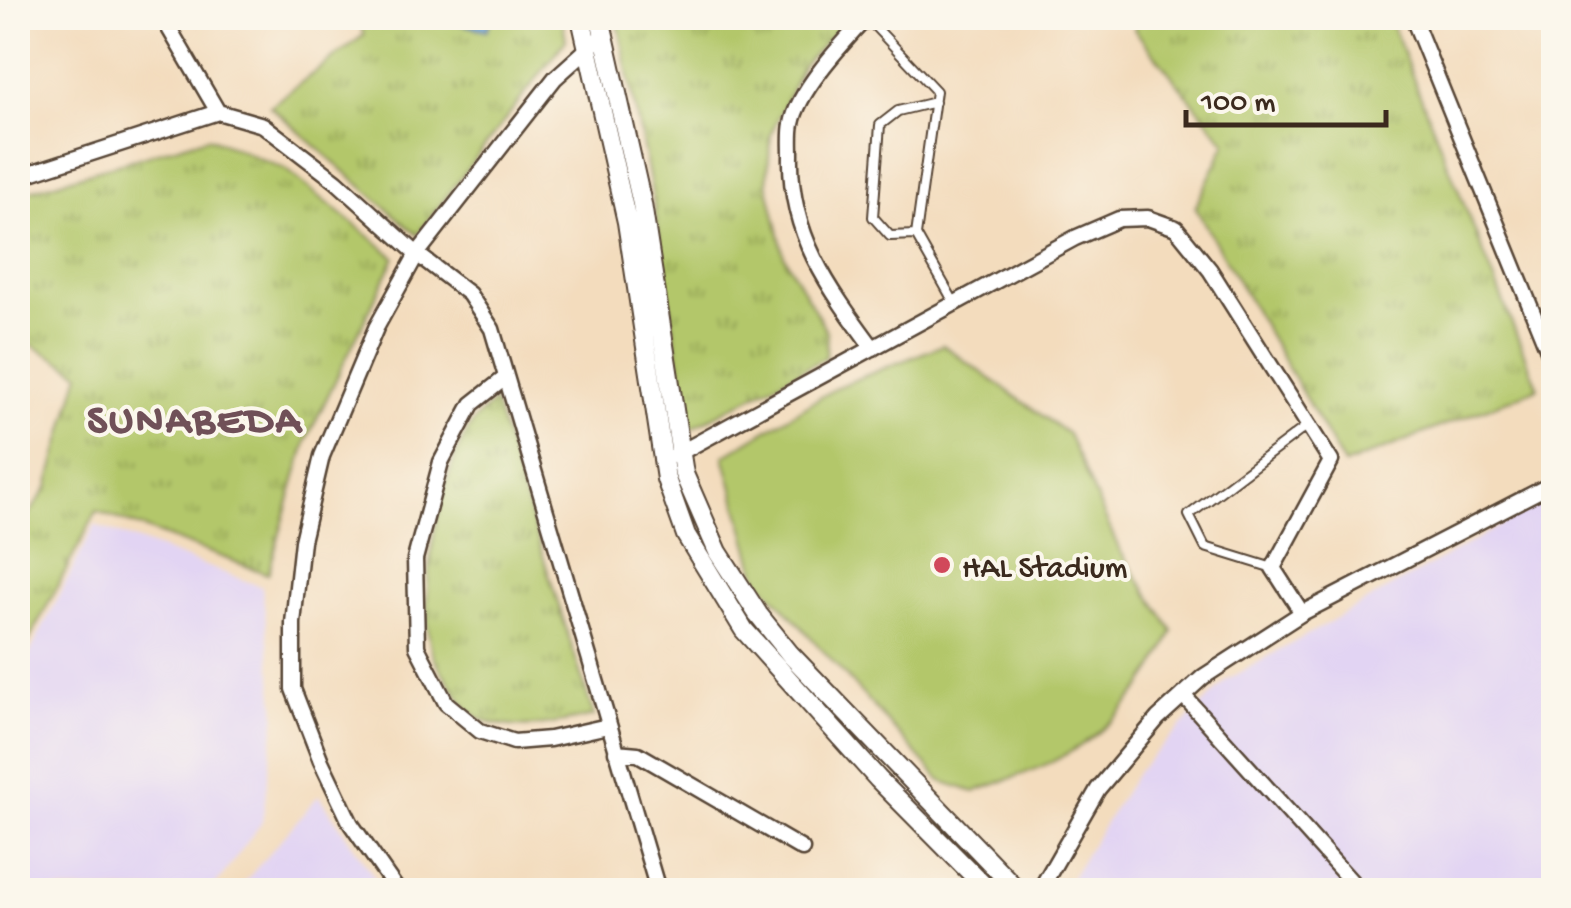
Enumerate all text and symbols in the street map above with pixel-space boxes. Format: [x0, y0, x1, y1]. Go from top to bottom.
scale bar [1186, 65, 1386, 127]
text: 100 m [1200, 87, 1276, 122]
district label: SUNABEDA [87, 399, 304, 448]
place label: HAL Stadium [962, 551, 1128, 589]
marker: HAL Stadium [931, 554, 953, 576]

